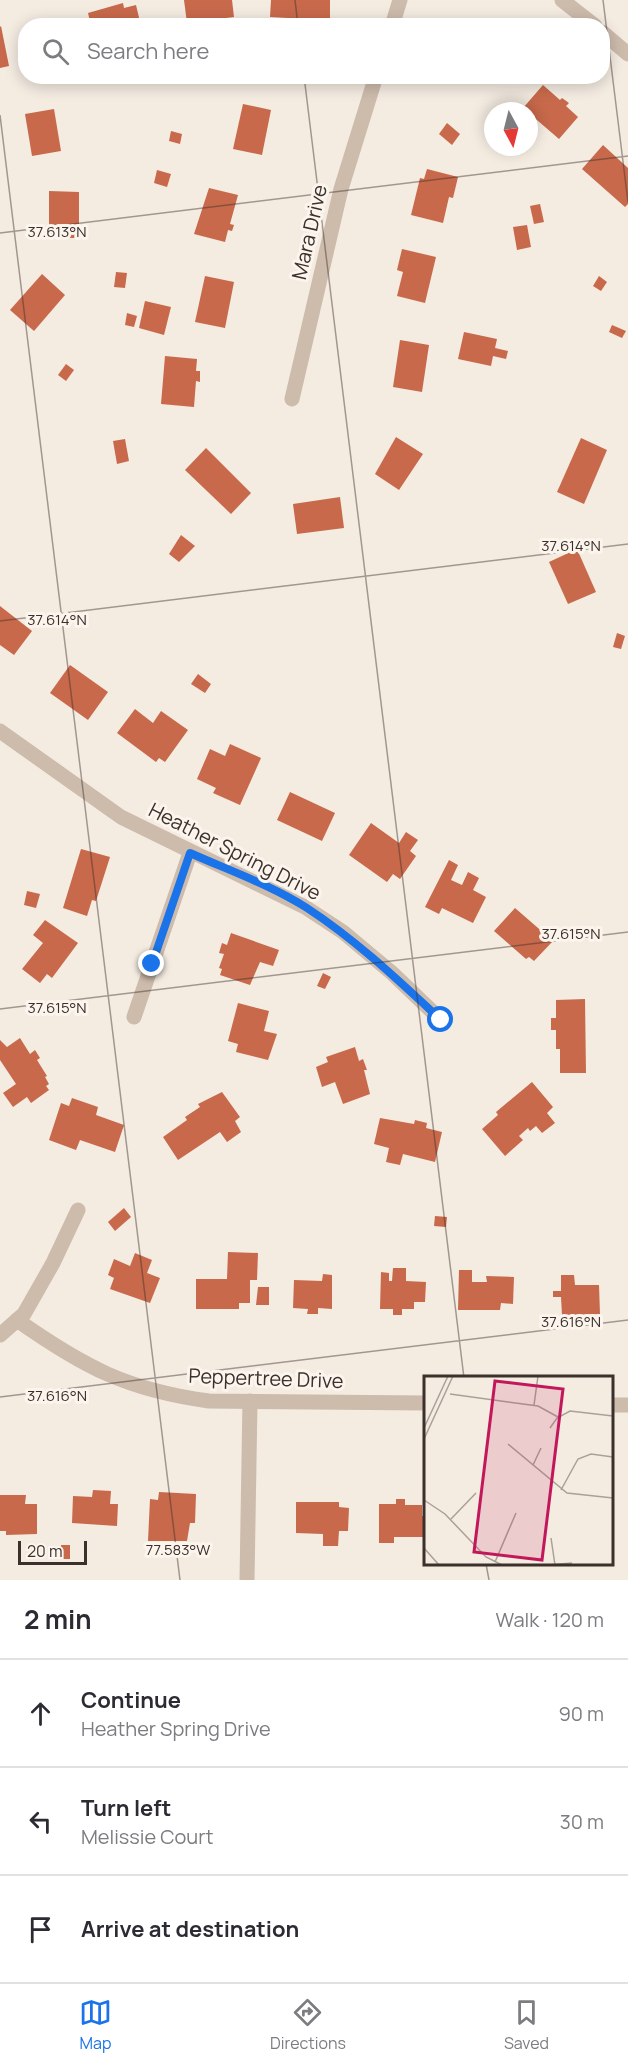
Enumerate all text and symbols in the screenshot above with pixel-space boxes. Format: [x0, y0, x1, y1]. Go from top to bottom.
search box [18, 18, 610, 84]
icon: search [39, 35, 72, 68]
text: Search here [87, 36, 209, 66]
north arrow [484, 102, 538, 156]
street label: Mara Drive [285, 182, 333, 282]
text: 37.613°N [28, 221, 86, 242]
text: 37.614°N [541, 535, 601, 556]
text: 37.614°N [27, 609, 87, 630]
street label: Heather Spring Drive [144, 796, 326, 906]
text: 37.615°N [541, 923, 601, 944]
route end [138, 950, 164, 976]
text: 37.615°N [27, 997, 87, 1018]
route start [427, 1006, 453, 1032]
text: 37.616°N [541, 1311, 601, 1332]
street label: Peppertree Drive [188, 1362, 344, 1394]
inset map [424, 1376, 613, 1565]
text: 37.616°N [27, 1385, 87, 1406]
scale bar [18, 1538, 87, 1566]
text: 77.583°W [146, 1539, 210, 1560]
text: 20 m [27, 1540, 63, 1562]
text: 2 min [24, 1601, 92, 1637]
text: Walk · 120 m [496, 1606, 604, 1633]
text: Continue [81, 1685, 181, 1715]
icon: ahead [24, 1697, 57, 1730]
text: 90 m [558, 1700, 604, 1727]
text: Heather Spring Drive [81, 1715, 271, 1742]
text: Turn left [81, 1793, 171, 1823]
icon: left [24, 1805, 57, 1838]
text: 30 m [560, 1808, 604, 1835]
text: Melissie Court [81, 1823, 213, 1850]
icon: arrive [24, 1913, 57, 1946]
text: Arrive at destination [81, 1914, 299, 1944]
tab: Map [79, 1996, 112, 2054]
tab: Directions [270, 1996, 346, 2054]
tab: Saved [504, 1996, 549, 2054]

